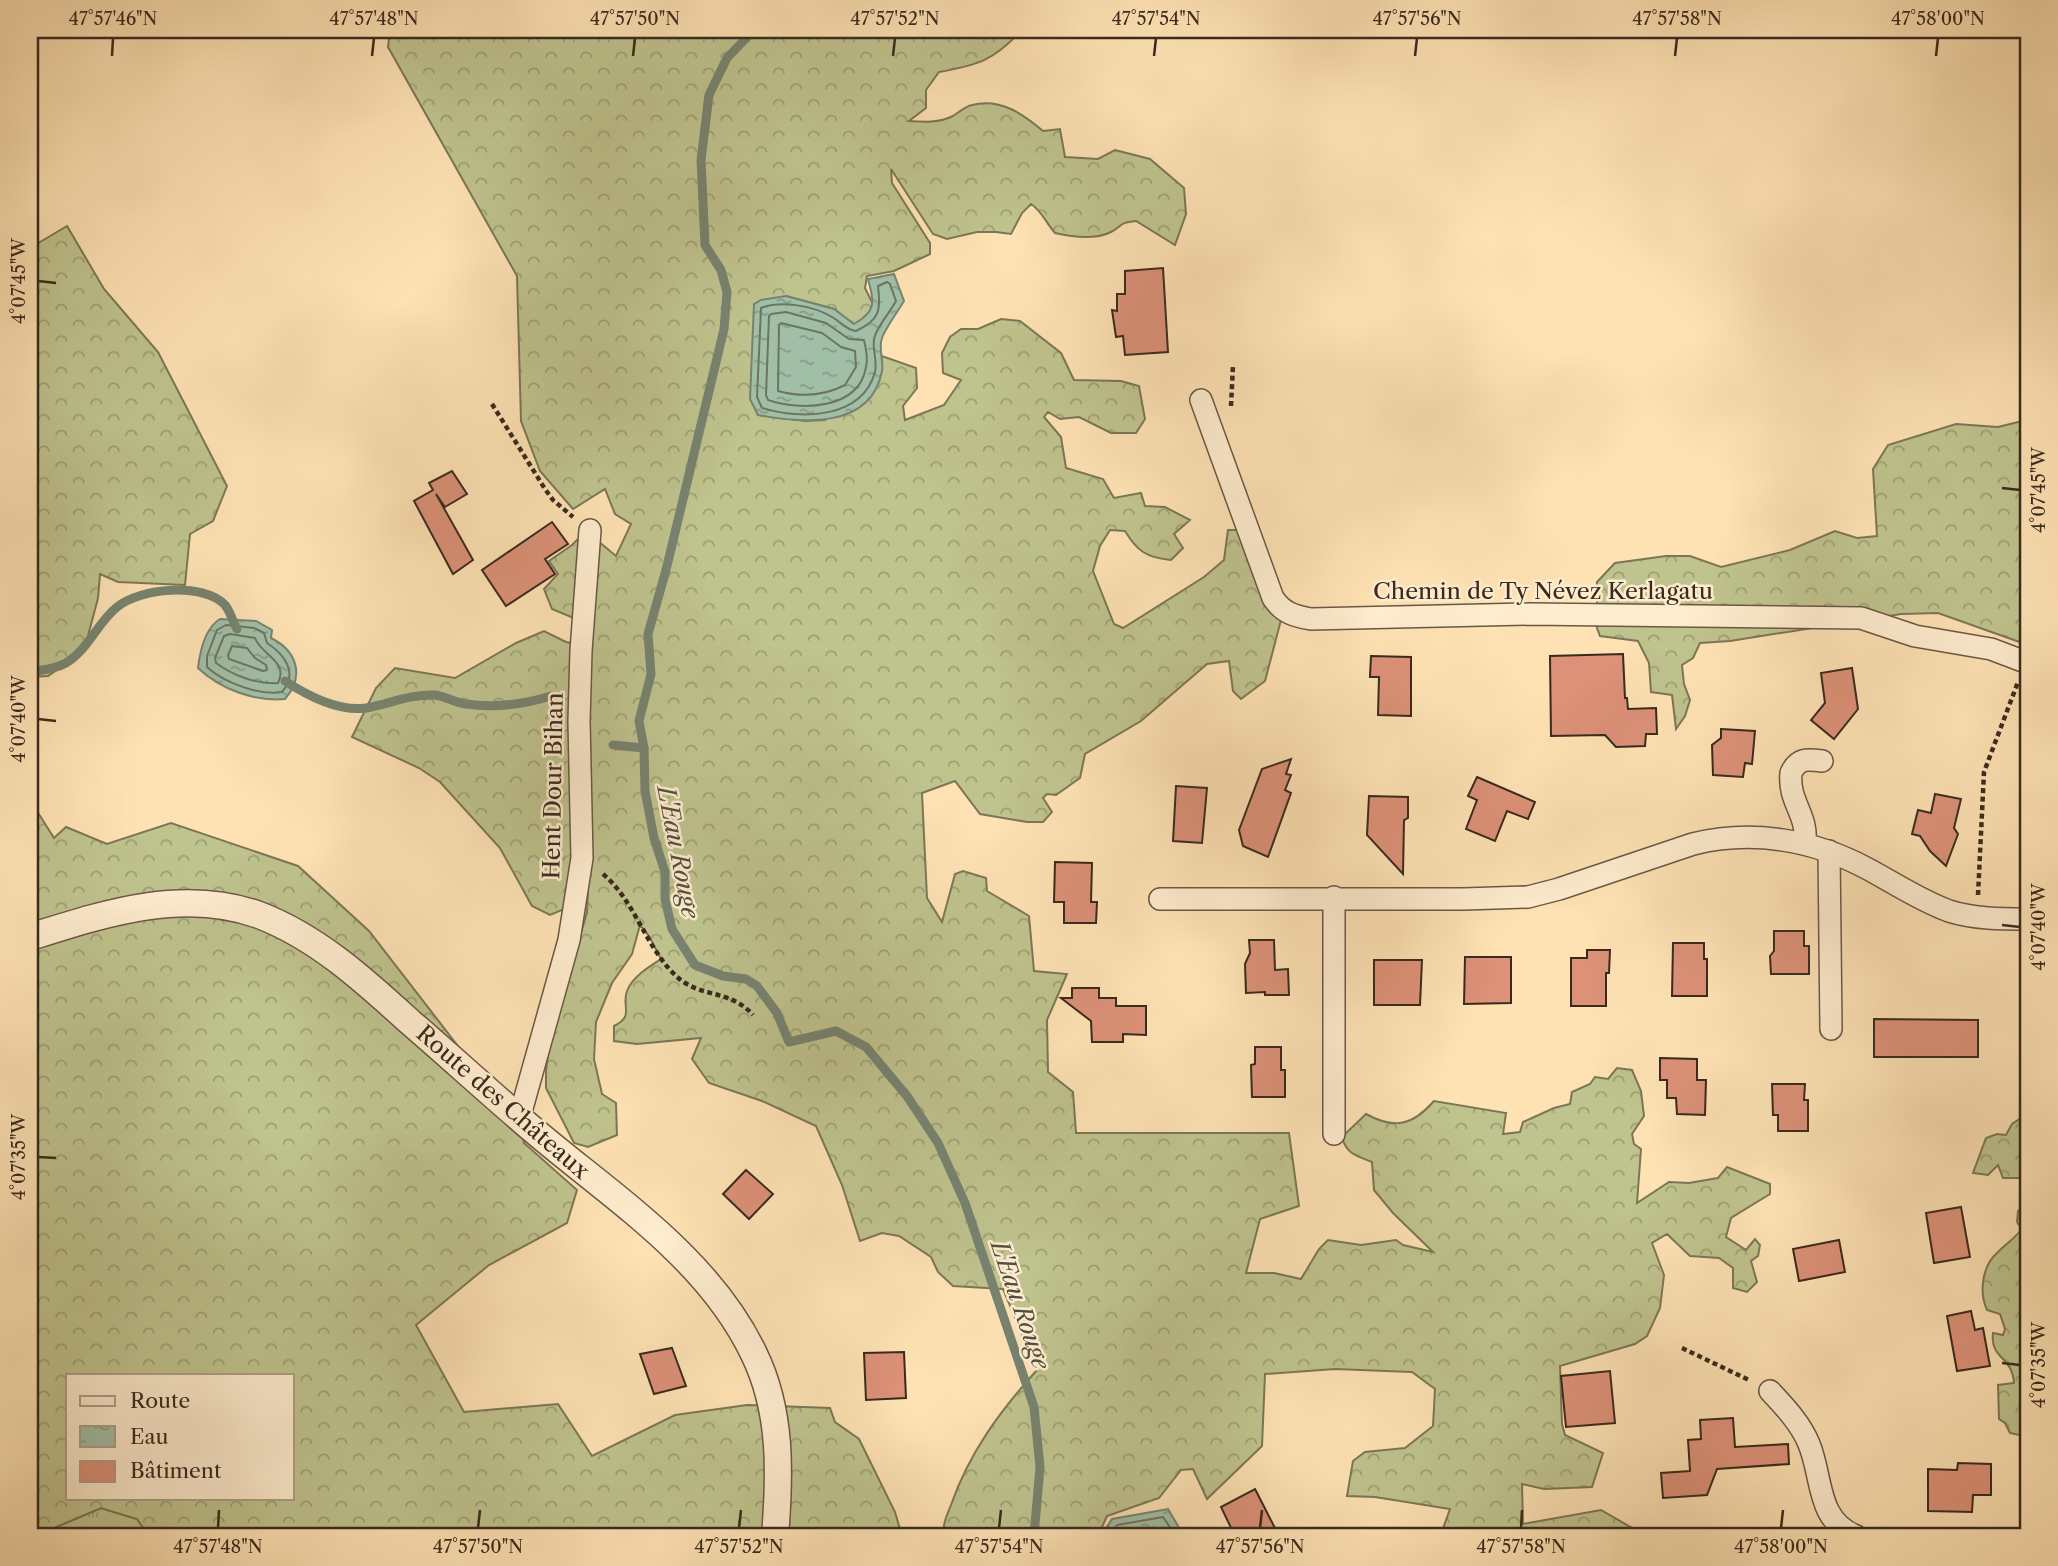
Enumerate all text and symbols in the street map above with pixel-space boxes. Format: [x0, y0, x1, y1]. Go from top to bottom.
text: 47°57'46"N [69, 8, 158, 30]
text: 47°57'48"N [329, 8, 419, 30]
text: 47°57'50"N [590, 8, 680, 30]
text: 47°57'52"N [850, 8, 940, 30]
text: 47°57'54"N [1111, 8, 1201, 30]
text: 47°57'56"N [1372, 8, 1462, 30]
text: 47°57'58"N [1632, 8, 1722, 30]
text: 47°58'00"N [1891, 8, 1985, 30]
text: 4°07'45"W [8, 237, 30, 324]
text: 4°07'45"W [2028, 446, 2050, 533]
street label: Chemin de Ty Névez Kerlagatu [1373, 577, 1713, 605]
text: 4°07'40"W [8, 674, 30, 763]
street label: Hent Dour Bihan [537, 692, 569, 880]
water label: L'Eau Rouge [651, 781, 706, 922]
text: 4°07'40"W [2028, 882, 2050, 971]
street label: Route des Châteaux [411, 1019, 596, 1185]
text: 4°07'35"W [8, 1113, 30, 1200]
water label: L'Eau Rouge [984, 1235, 1057, 1374]
text: 4°07'35"W [2028, 1321, 2050, 1408]
legend [66, 1374, 294, 1500]
text: Route [130, 1388, 190, 1413]
text: Eau [130, 1424, 169, 1449]
text: Bâtiment [130, 1458, 222, 1483]
text: 47°57'48"N [173, 1536, 263, 1558]
text: 47°57'50"N [433, 1536, 523, 1558]
text: 47°57'52"N [694, 1536, 784, 1558]
text: 47°57'54"N [954, 1536, 1044, 1558]
text: 47°57'56"N [1215, 1536, 1305, 1558]
text: 47°57'58"N [1476, 1536, 1566, 1558]
text: 47°58'00"N [1734, 1536, 1828, 1558]

